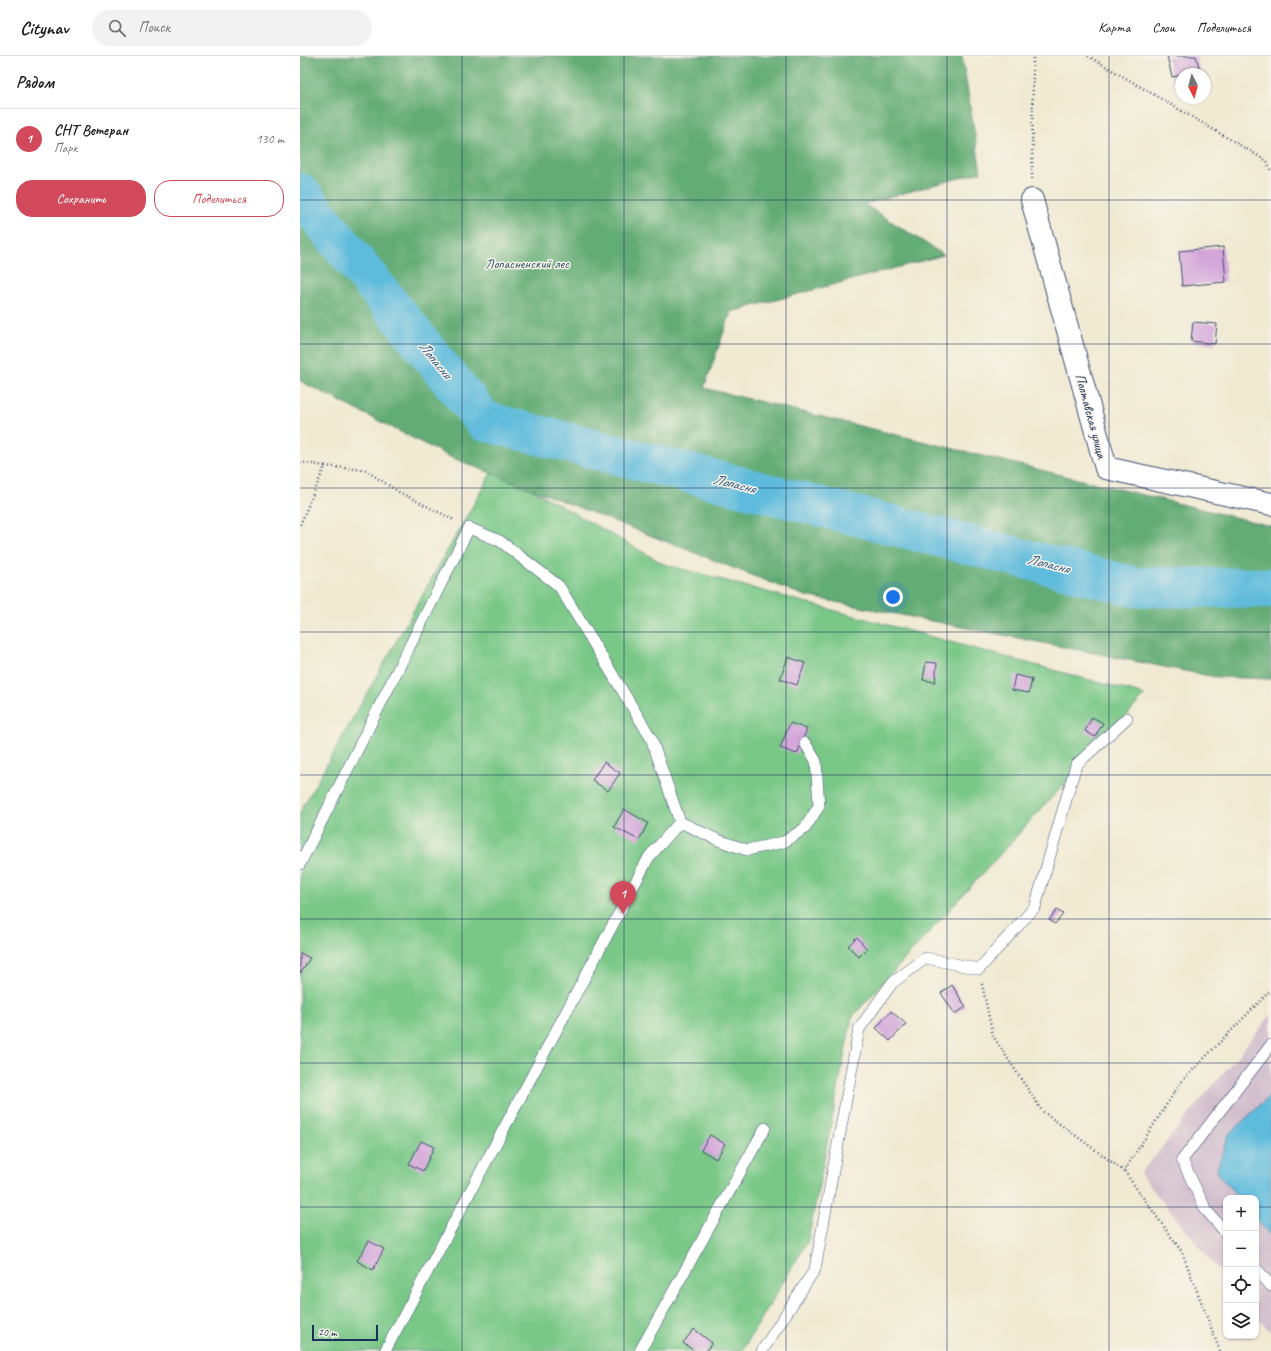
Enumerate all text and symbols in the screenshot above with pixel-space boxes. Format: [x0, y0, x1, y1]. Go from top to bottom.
search box [92, 10, 372, 46]
text: Citynav [20, 16, 68, 40]
icon: search [106, 17, 128, 39]
text: Поиск [138, 18, 170, 37]
text: Карта [1098, 19, 1130, 36]
text: Слои [1152, 19, 1175, 36]
text: Поделиться [1197, 19, 1251, 36]
north arrow [1175, 68, 1211, 104]
text: Рядом [16, 72, 54, 93]
text: СНТ Ветеран [54, 121, 128, 140]
text: 1 [26, 131, 32, 147]
text: 130 m [256, 131, 284, 147]
text: Парк [54, 140, 77, 156]
button: Сохранить [16, 180, 146, 217]
button: Поделиться [154, 180, 284, 217]
park label: Лопасненский лес [485, 255, 570, 272]
water label: Лопасня [414, 338, 458, 385]
street label: Полтавская улица [1072, 372, 1111, 461]
water label: Лопасня [711, 470, 760, 499]
water label: Лопасня [1025, 550, 1074, 579]
your location [883, 587, 903, 607]
pin: 1 [610, 881, 636, 914]
map controls [1223, 1195, 1259, 1339]
button: + [1223, 1195, 1259, 1231]
button: − [1223, 1231, 1259, 1267]
button: locate [1223, 1267, 1259, 1303]
button: layers [1223, 1303, 1259, 1339]
scale bar [312, 1323, 378, 1342]
text: 20 m [318, 1325, 337, 1339]

